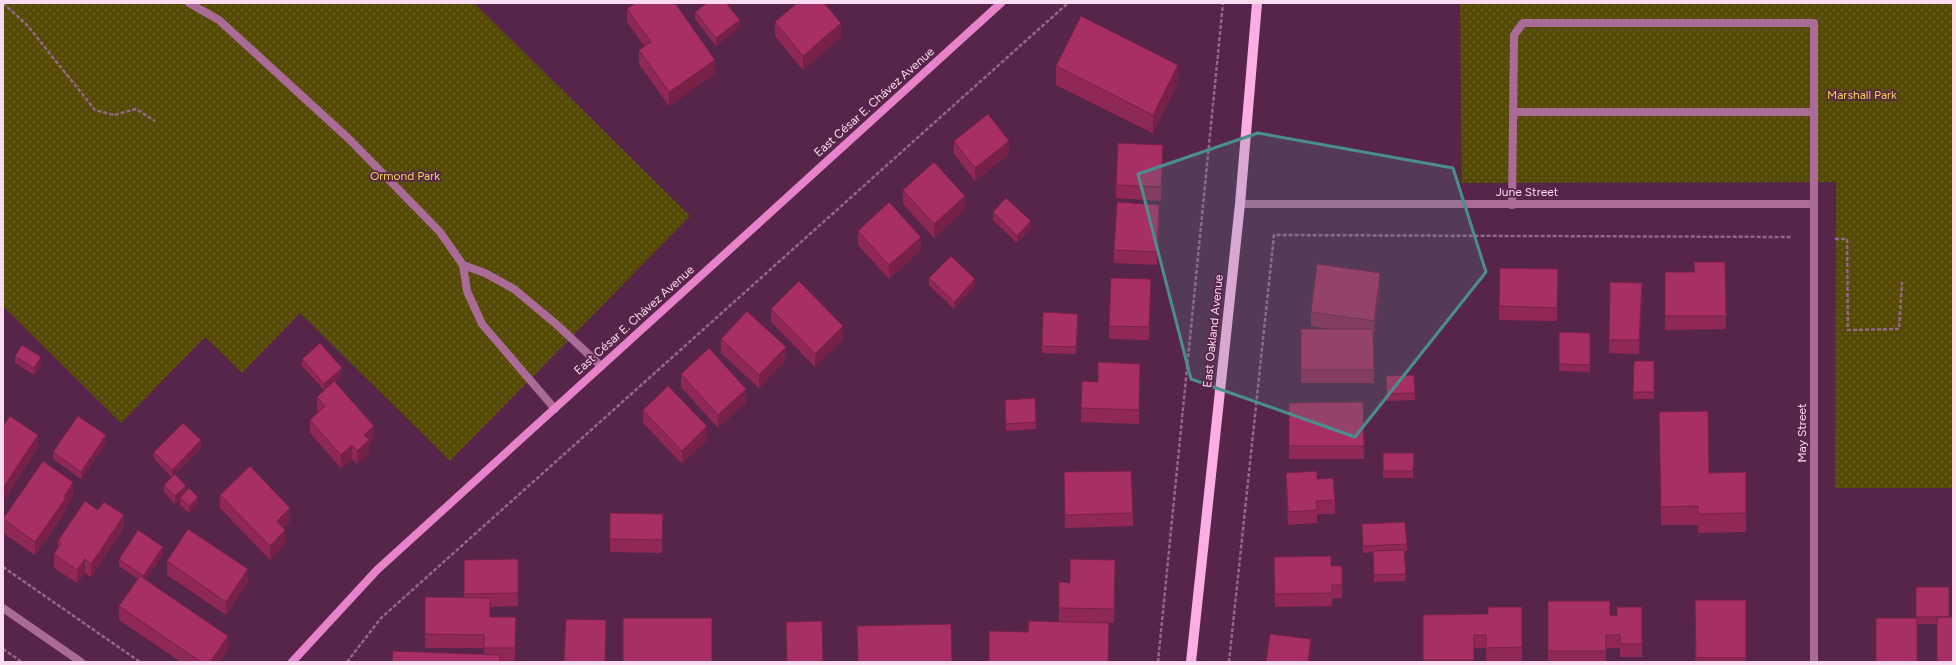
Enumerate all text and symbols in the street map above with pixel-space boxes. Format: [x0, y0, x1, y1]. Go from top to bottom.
street label: East César E. Chávez Avenue [811, 44, 937, 159]
park label: Marshall Park [1827, 88, 1897, 102]
park label: Ormond Park [370, 169, 440, 183]
street label: June Street [1496, 185, 1559, 199]
street label: East César E. Chávez Avenue [571, 262, 697, 377]
street label: East Oakland Avenue [1200, 273, 1226, 388]
street label: May Street [1795, 403, 1809, 463]

